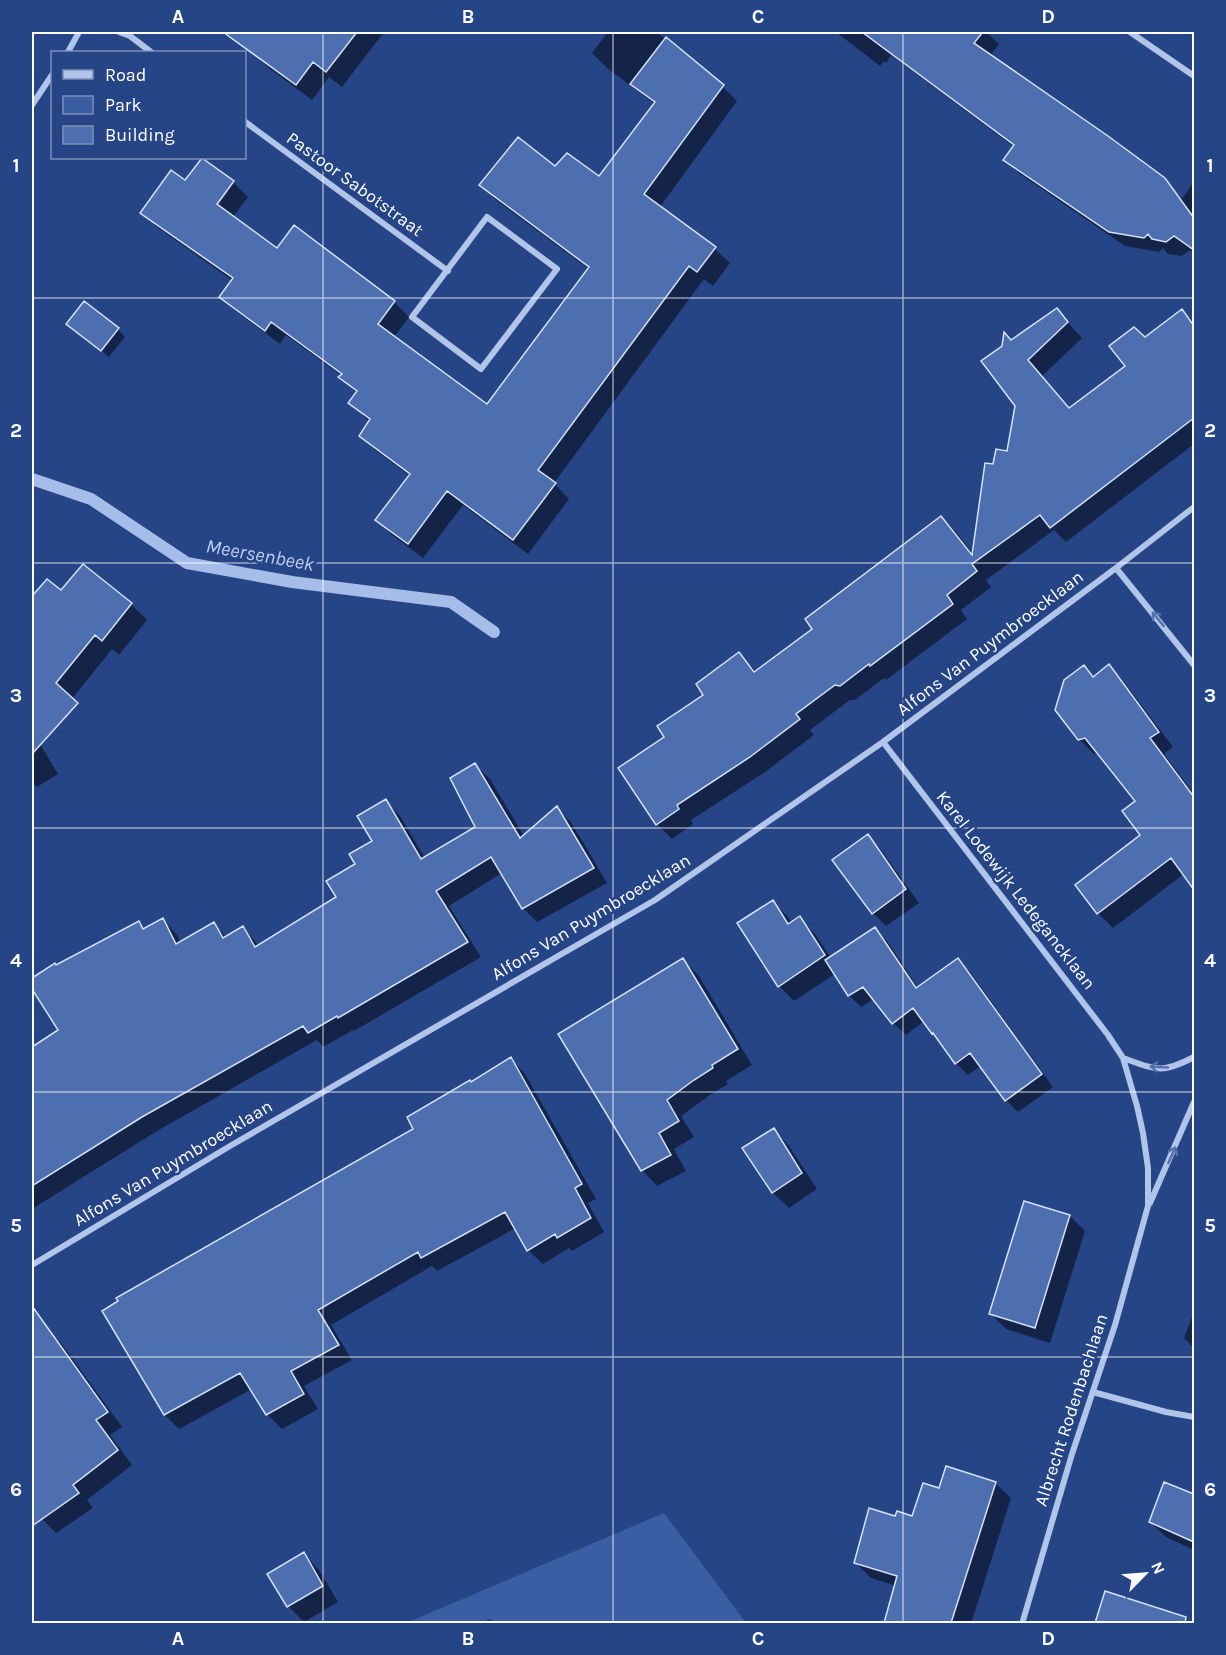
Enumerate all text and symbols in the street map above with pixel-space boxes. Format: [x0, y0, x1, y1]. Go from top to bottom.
text: A [172, 5, 185, 28]
text: B [462, 5, 474, 28]
text: C [752, 5, 764, 28]
text: D [1041, 5, 1055, 28]
legend [51, 51, 246, 159]
text: Road [105, 64, 146, 86]
text: Park [105, 94, 142, 116]
text: Building [105, 124, 175, 146]
street label: Pastoor Sabotstraat [282, 127, 428, 241]
text: 1 [12, 154, 20, 177]
text: 1 [1206, 154, 1214, 177]
text: 2 [10, 419, 22, 442]
text: 2 [1204, 419, 1216, 442]
water label: Meersenbeek [204, 534, 317, 576]
street label: Alfons Van Puymbroecklaan [892, 566, 1088, 720]
one-way arrow [1151, 612, 1164, 628]
text: 3 [10, 684, 22, 707]
text: 3 [1204, 684, 1216, 707]
street label: Karel Lodewijk Ledegancklaan [932, 786, 1100, 994]
street label: Alfons Van Puymbroecklaan [488, 849, 694, 985]
text: 4 [10, 949, 22, 972]
text: 4 [1204, 949, 1216, 972]
one-way arrow [1150, 1062, 1169, 1073]
street label: Alfons Van Puymbroecklaan [70, 1095, 276, 1231]
one-way arrow [1167, 1146, 1178, 1164]
text: 5 [10, 1214, 22, 1237]
text: 5 [1204, 1214, 1216, 1237]
street label: Albrecht Rodenbachlaan [1029, 1311, 1113, 1509]
text: 6 [10, 1478, 22, 1501]
text: 6 [1204, 1478, 1216, 1501]
north arrow [1115, 1544, 1175, 1604]
text: N [1147, 1559, 1169, 1577]
text: A [172, 1627, 185, 1650]
text: B [462, 1627, 474, 1650]
text: C [752, 1627, 764, 1650]
text: D [1041, 1627, 1055, 1650]

